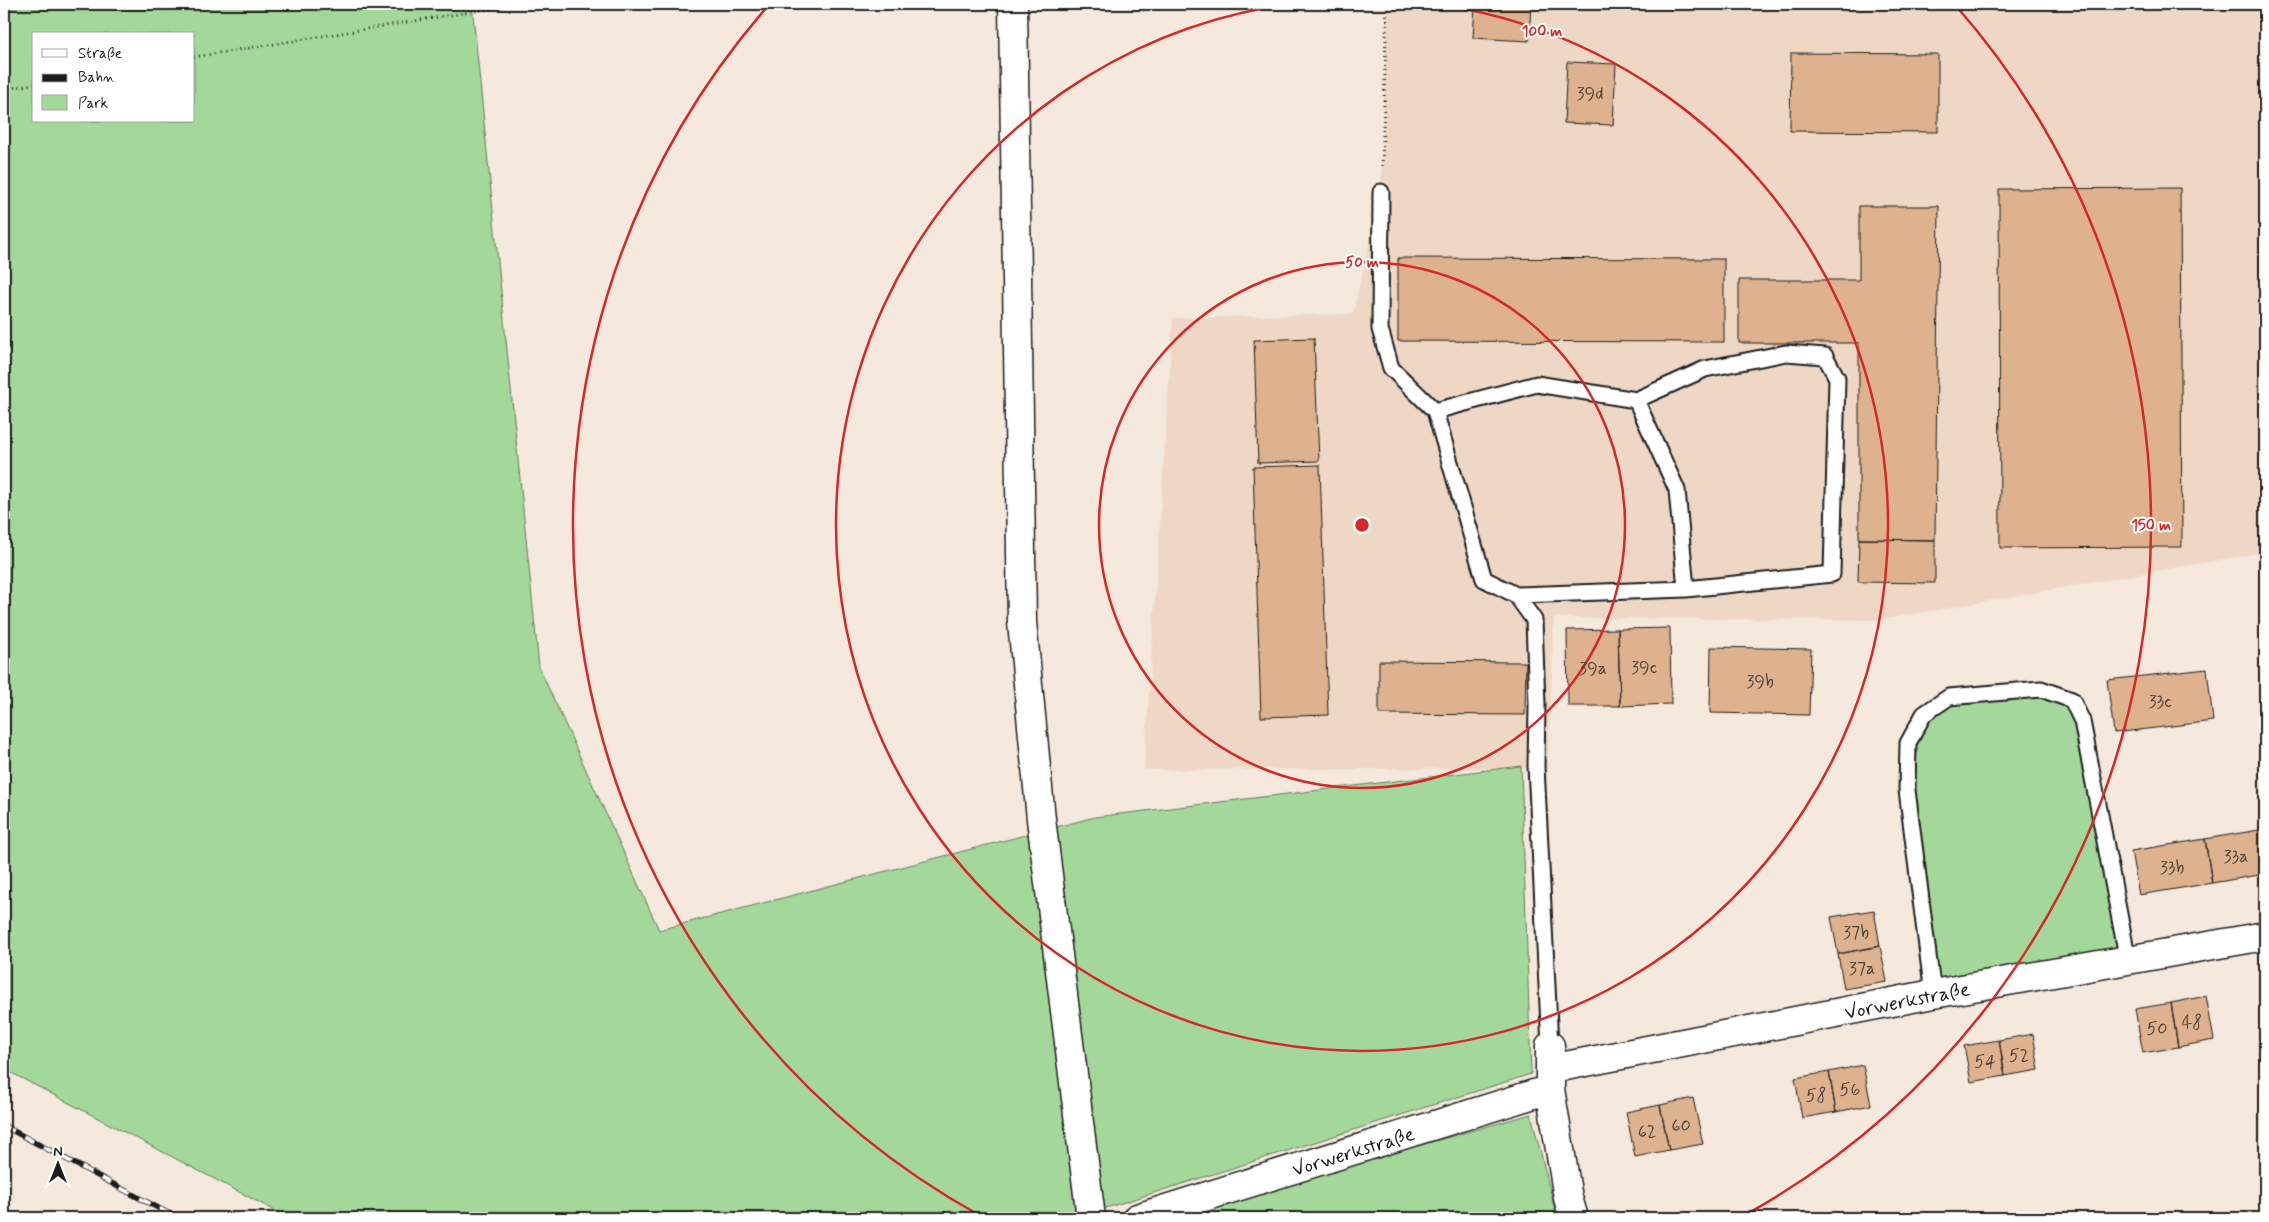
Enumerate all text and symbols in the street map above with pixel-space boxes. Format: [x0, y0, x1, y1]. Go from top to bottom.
text: 100 m [1522, 22, 1562, 42]
legend [32, 32, 195, 122]
text: Straße [78, 44, 122, 64]
text: Bahn [78, 68, 115, 88]
house number: 39d [1576, 82, 1604, 106]
text: Park [78, 94, 108, 114]
text: 50 m [1345, 253, 1379, 273]
centre of rings [1353, 516, 1371, 534]
text: 150 m [2131, 516, 2171, 536]
house number: 39c [1631, 656, 1657, 680]
house number: 39a [1579, 657, 1607, 681]
house number: 39b [1746, 670, 1774, 694]
house number: 33c [2148, 690, 2172, 714]
house number: 33a [2223, 845, 2249, 869]
house number: 33b [2160, 856, 2184, 880]
house number: 37b [1843, 921, 1869, 945]
house number: 37a [1849, 957, 1875, 981]
street label: Vorwerkstraße [1842, 976, 1972, 1027]
house number: 48 [2182, 1011, 2202, 1035]
house number: 50 [2146, 1017, 2168, 1041]
house number: 52 [2009, 1044, 2029, 1068]
house number: 54 [1974, 1050, 1996, 1074]
house number: 56 [1840, 1078, 1860, 1102]
house number: 58 [1806, 1084, 1826, 1108]
house number: 60 [1671, 1114, 1691, 1138]
house number: 62 [1638, 1120, 1656, 1144]
street label: Vorwerkstraße [1289, 1121, 1418, 1184]
north arrow [32, 1140, 82, 1190]
text: N [53, 1143, 63, 1161]

